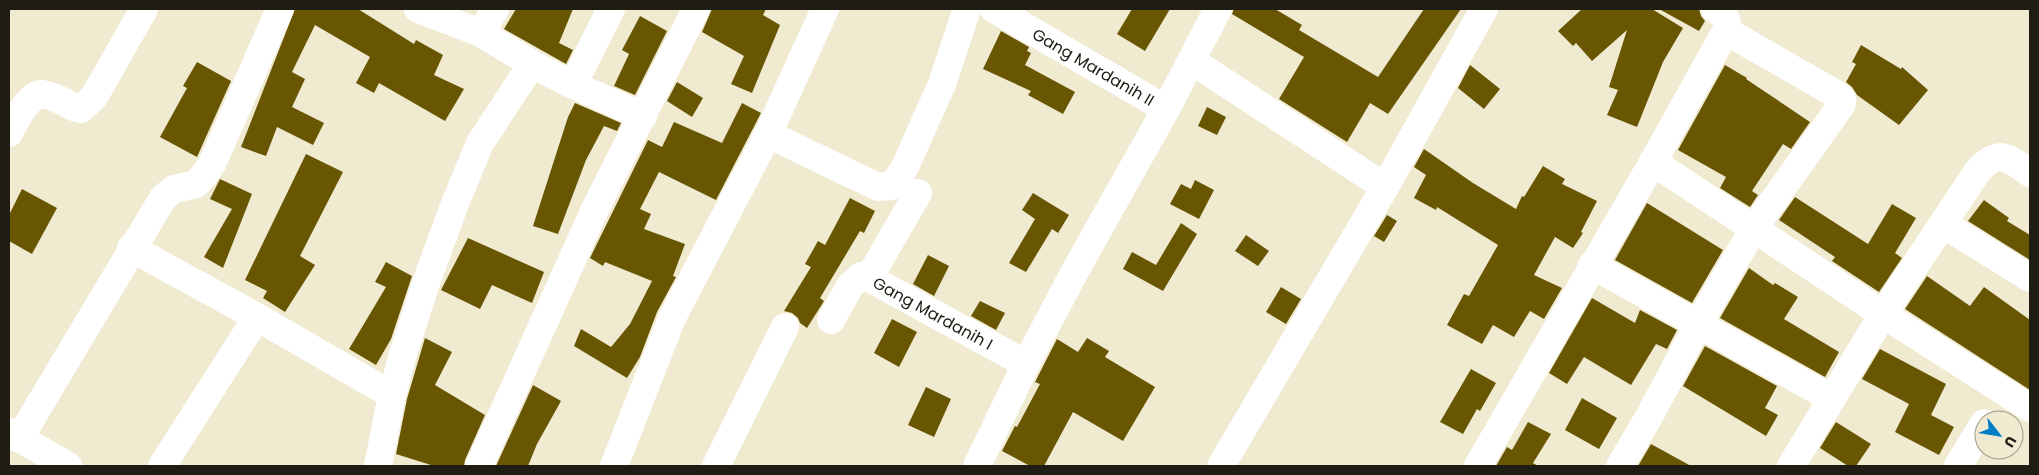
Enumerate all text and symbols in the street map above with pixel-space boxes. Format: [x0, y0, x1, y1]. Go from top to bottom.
street label: Gang Mardanih II [1028, 22, 1159, 111]
street label: Gang Mardanih I [869, 271, 997, 355]
north arrow [1974, 410, 2024, 460]
text: U [1999, 432, 2021, 451]

